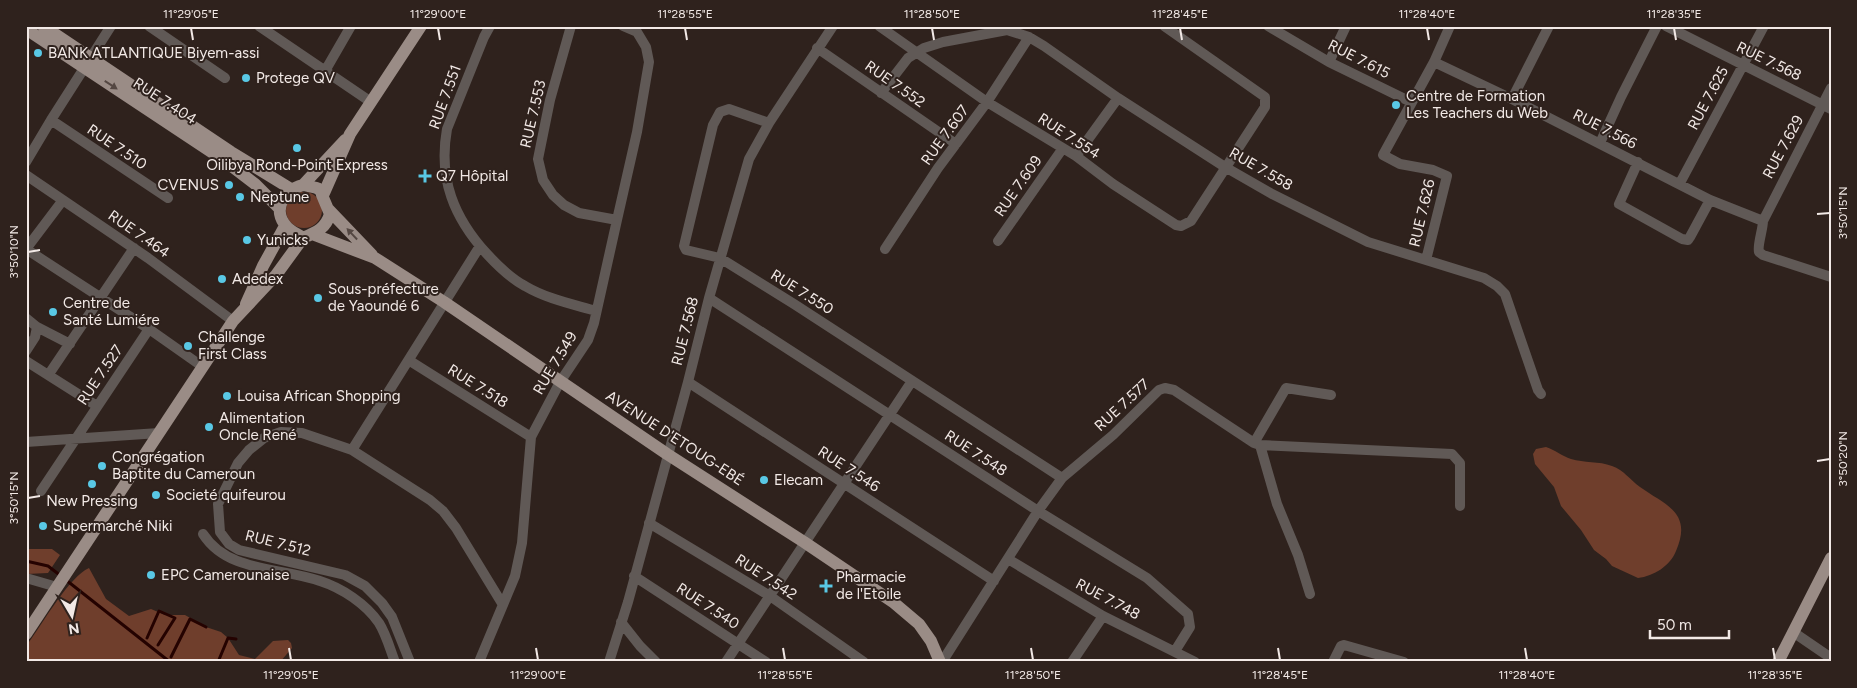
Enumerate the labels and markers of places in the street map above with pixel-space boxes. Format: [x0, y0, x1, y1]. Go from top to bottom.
place label: BANK ATLANTIQUE Biyem-assi [48, 44, 260, 62]
marker: BANK ATLANTIQUE Biyem-assi [32, 47, 44, 59]
place label: Protege QV [256, 69, 336, 87]
marker: Protege QV [240, 72, 252, 84]
place label: Centre de Formation Les Teachers du Web [1406, 87, 1548, 122]
marker: Centre de Formation Les Teachers du Web [1390, 99, 1402, 111]
marker: Oilibya Rond-Point Express [291, 142, 303, 154]
place label: Oilibya Rond-Point Express [206, 156, 388, 174]
place label: Q7 Hôpital [436, 167, 508, 185]
marker: Q7 Hôpital [418, 169, 432, 183]
place label: CVENUS [157, 176, 219, 194]
marker: CVENUS [223, 179, 235, 191]
place label: Neptune [250, 188, 309, 206]
marker: Neptune [234, 191, 246, 203]
place label: Yunicks [257, 231, 308, 249]
marker: Yunicks [241, 234, 253, 246]
place label: Adedex [232, 270, 283, 288]
marker: Adedex [216, 273, 228, 285]
place label: Sous-préfecture de Yaoundé 6 [328, 280, 439, 315]
marker: Sous-préfecture de Yaoundé 6 [312, 292, 324, 304]
place label: Centre de Santé Lumiére [63, 294, 160, 329]
marker: Centre de Santé Lumiére [47, 306, 59, 318]
place label: Challenge First Class [198, 328, 267, 363]
marker: Challenge First Class [182, 340, 194, 352]
place label: Louisa African Shopping [237, 387, 400, 405]
marker: Louisa African Shopping [221, 390, 233, 402]
place label: Alimentation Oncle René [219, 409, 305, 444]
marker: Alimentation Oncle René [203, 421, 215, 433]
place label: Congrégation Baptite du Cameroun [112, 448, 255, 483]
marker: Congrégation Baptite du Cameroun [96, 460, 108, 472]
place label: Elecam [774, 471, 823, 489]
marker: Elecam [758, 474, 770, 486]
marker: New Pressing [86, 478, 98, 490]
place label: Societé quifeurou [166, 486, 286, 504]
marker: Societé quifeurou [150, 489, 162, 501]
place label: New Pressing [46, 492, 138, 510]
place label: Supermarché Niki [53, 517, 172, 535]
marker: Supermarché Niki [37, 520, 49, 532]
place label: EPC Camerounaise [161, 566, 289, 584]
place label: Pharmacie de l'Etoile [836, 568, 906, 603]
marker: EPC Camerounaise [145, 569, 157, 581]
marker: Pharmacie de l'Etoile [820, 580, 832, 592]

